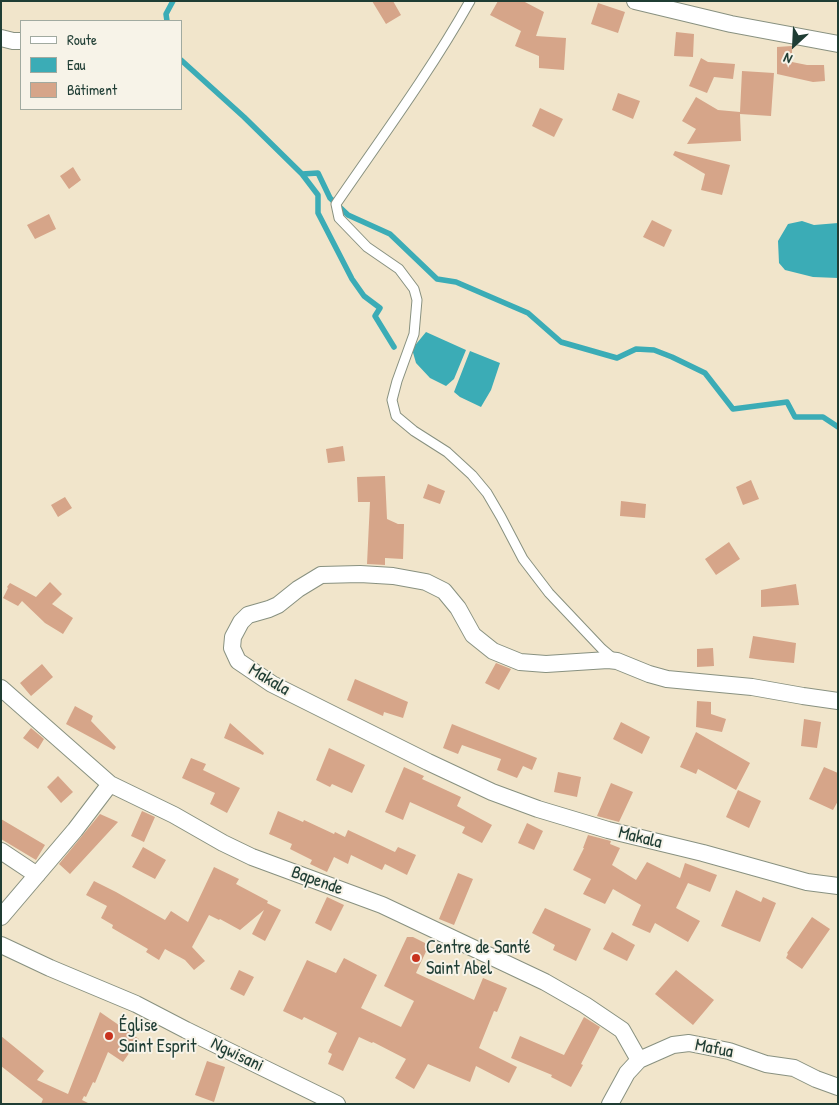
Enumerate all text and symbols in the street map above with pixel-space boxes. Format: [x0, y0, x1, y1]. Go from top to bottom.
legend [20, 20, 182, 110]
north arrow [769, 20, 819, 70]
text: Route [67, 29, 97, 50]
text: N [780, 49, 795, 69]
text: Eau [67, 54, 86, 75]
text: Bâtiment [67, 79, 117, 100]
street label: Makala [245, 659, 293, 701]
street label: Makala [616, 822, 664, 854]
street label: Bapende [288, 862, 346, 900]
place label: Centre de Santé Saint Abel [426, 937, 531, 980]
marker: Centre de Santé Saint Abel [410, 952, 422, 964]
place label: Église Saint Esprit [119, 1015, 197, 1058]
marker: Église Saint Esprit [103, 1030, 115, 1042]
street label: Ngwisani [207, 1033, 267, 1077]
street label: Mafua [693, 1035, 735, 1063]

